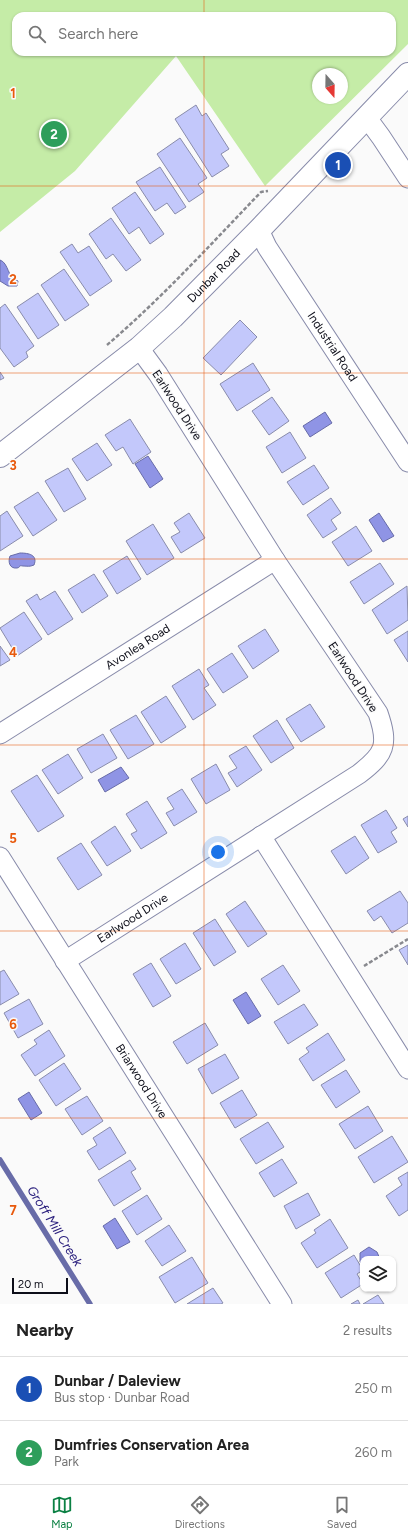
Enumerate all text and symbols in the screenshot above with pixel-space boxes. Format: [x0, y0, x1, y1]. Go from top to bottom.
search box [12, 12, 396, 56]
icon: search [26, 23, 48, 45]
text: Search here [58, 25, 138, 43]
north arrow [312, 68, 348, 104]
text: 1 [10, 86, 16, 101]
pin: 2 [41, 119, 67, 149]
pin: 1 [325, 150, 351, 180]
street label: Dunbar Road [184, 246, 243, 305]
text: 2 [9, 272, 17, 287]
street label: Industrial Road [305, 309, 360, 384]
street label: Earlwood Drive [149, 367, 205, 443]
text: 3 [9, 458, 17, 473]
street label: Avonlea Road [103, 621, 173, 672]
street label: Earlwood Drive [325, 639, 381, 715]
text: 4 [9, 645, 17, 660]
text: 5 [9, 831, 17, 846]
your location [208, 842, 228, 862]
street label: Earlwood Drive [95, 890, 171, 946]
text: 6 [9, 1017, 17, 1032]
street label: Briarwood Drive [113, 1041, 170, 1121]
water label: Groff Mill Creek [24, 1183, 86, 1270]
text: 7 [9, 1203, 17, 1218]
map controls [360, 1256, 396, 1292]
button: layers [360, 1256, 396, 1292]
scale bar [12, 1276, 68, 1295]
text: 20 m [18, 1278, 43, 1291]
text: Nearby [16, 1320, 74, 1340]
text: 2 results [343, 1323, 392, 1338]
text: Dunbar / Daleview [54, 1372, 181, 1390]
text: 1 [26, 1381, 32, 1396]
text: 250 m [355, 1381, 392, 1396]
text: Bus stop · Dunbar Road [54, 1390, 190, 1405]
text: Dumfries Conservation Area [54, 1436, 249, 1454]
text: 2 [25, 1445, 33, 1460]
text: 260 m [355, 1445, 392, 1460]
text: Park [54, 1454, 79, 1469]
tab: Map [51, 1494, 73, 1531]
tab: Directions [175, 1494, 225, 1531]
tab: Saved [327, 1494, 357, 1531]

